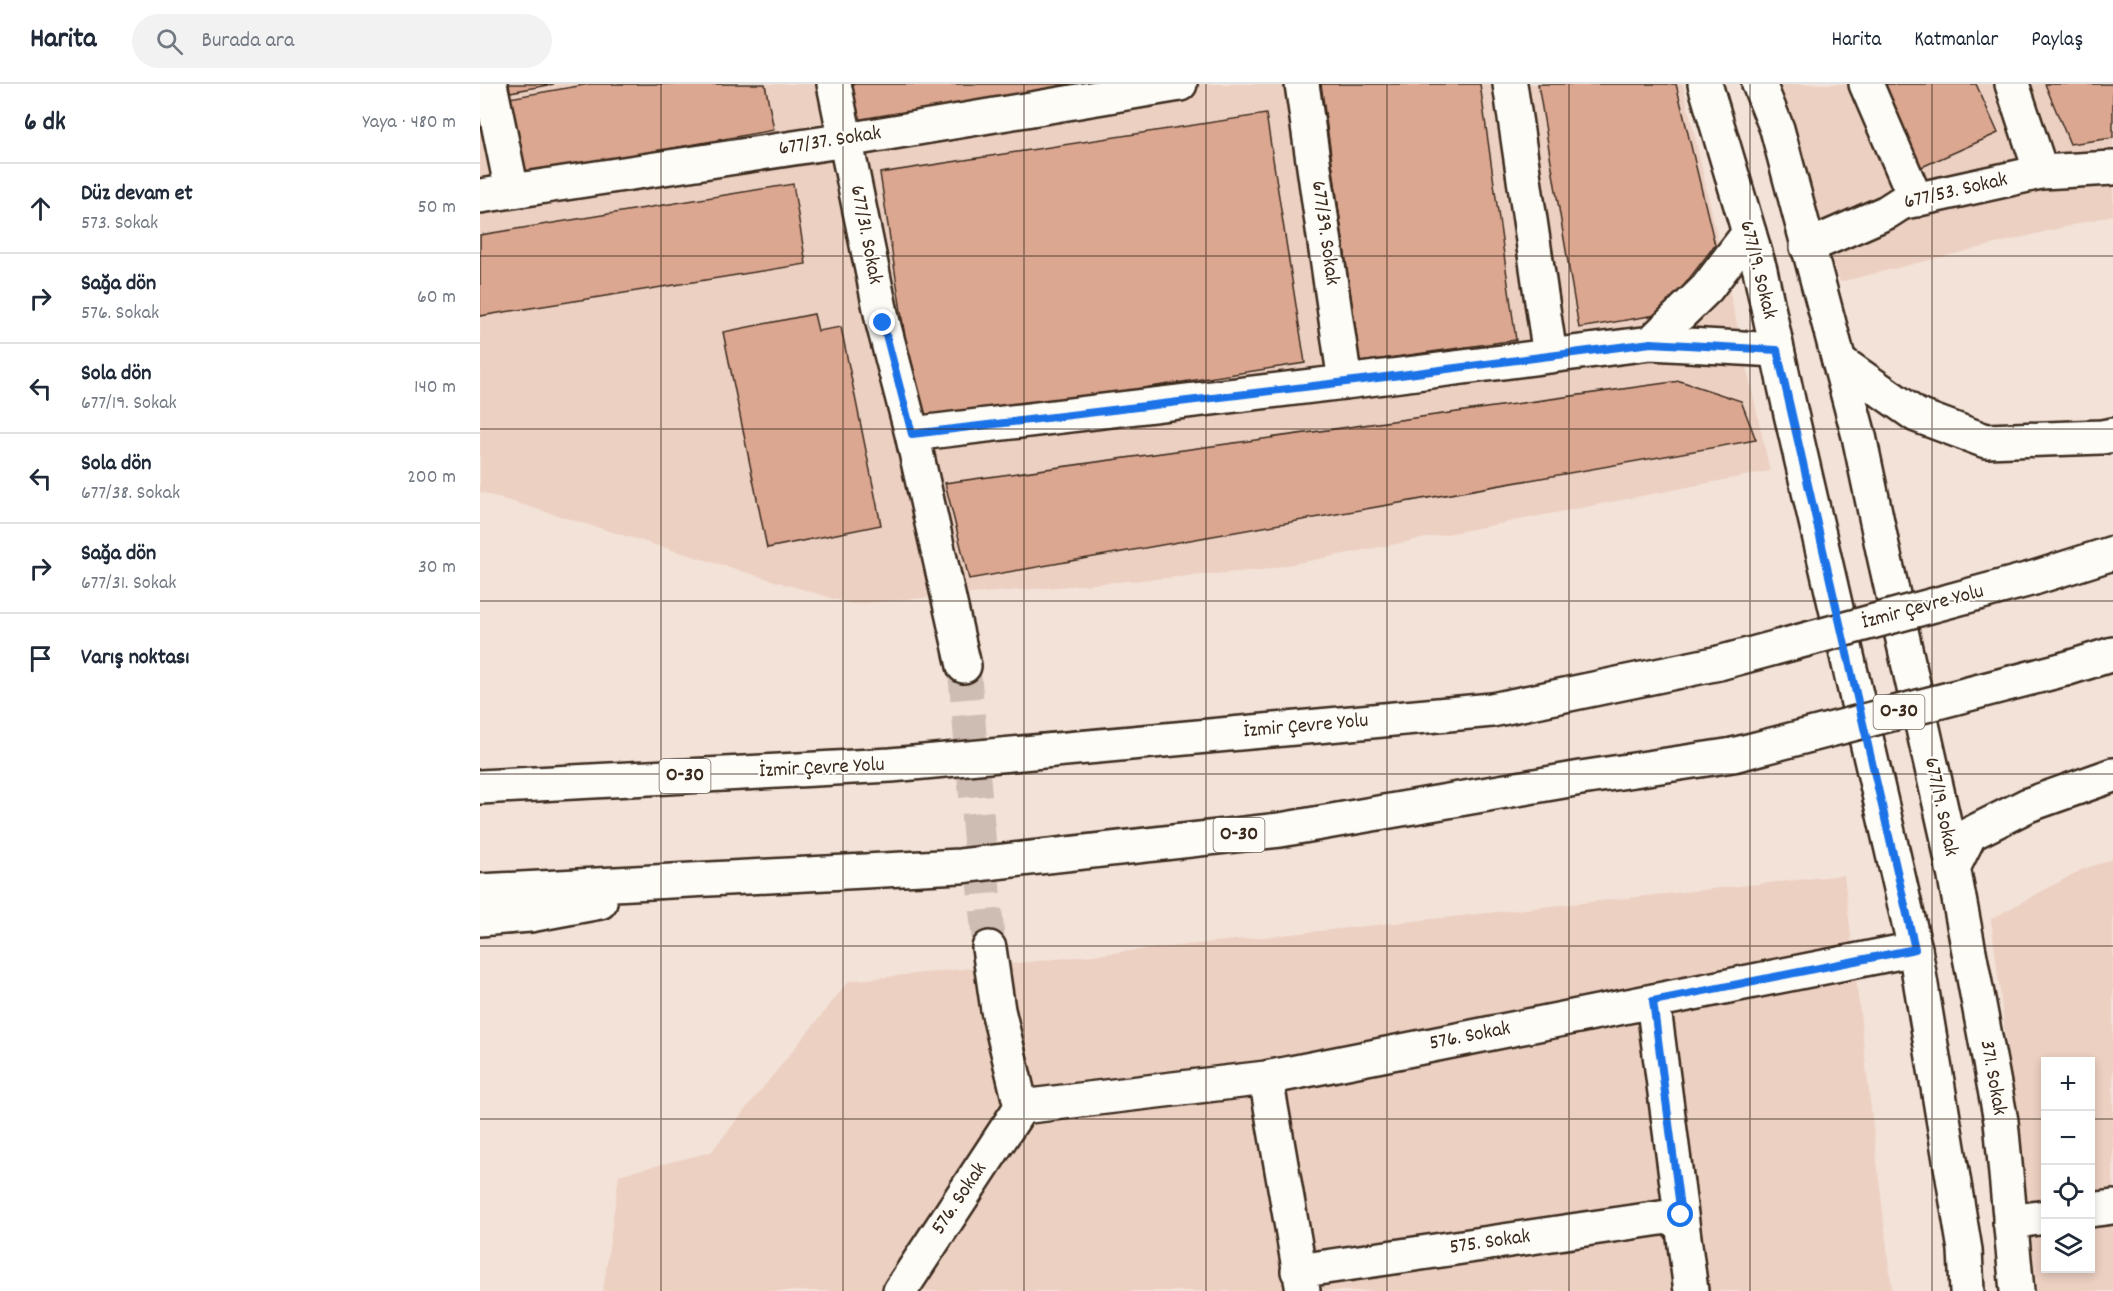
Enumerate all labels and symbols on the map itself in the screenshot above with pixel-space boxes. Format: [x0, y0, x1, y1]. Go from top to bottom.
street label: 677/37. Sokak [776, 119, 884, 165]
street label: 677/53. Sokak [1901, 166, 2011, 218]
street label: 677/39. Sokak [1302, 179, 1346, 287]
street label: 677/31. Sokak [841, 183, 889, 287]
street label: 677/19. Sokak [1730, 218, 1784, 322]
route end [869, 309, 895, 335]
street label: İzmir Çevre Yolu [1859, 577, 1987, 639]
road number: O-30 [1874, 695, 1924, 729]
street label: İzmir Çevre Yolu [1242, 707, 1370, 747]
street label: İzmir Çevre Yolu [759, 751, 885, 787]
street label: 677/19. Sokak [1915, 755, 1965, 859]
road number: O-30 [660, 759, 710, 793]
road number: O-30 [1214, 818, 1264, 852]
street label: 576. Sokak [1427, 1014, 1513, 1060]
street label: 371. Sokak [1971, 1038, 2013, 1118]
street label: 576. Sokak [925, 1157, 995, 1241]
route start [1667, 1201, 1693, 1227]
street label: 575. Sokak [1448, 1222, 1532, 1264]

